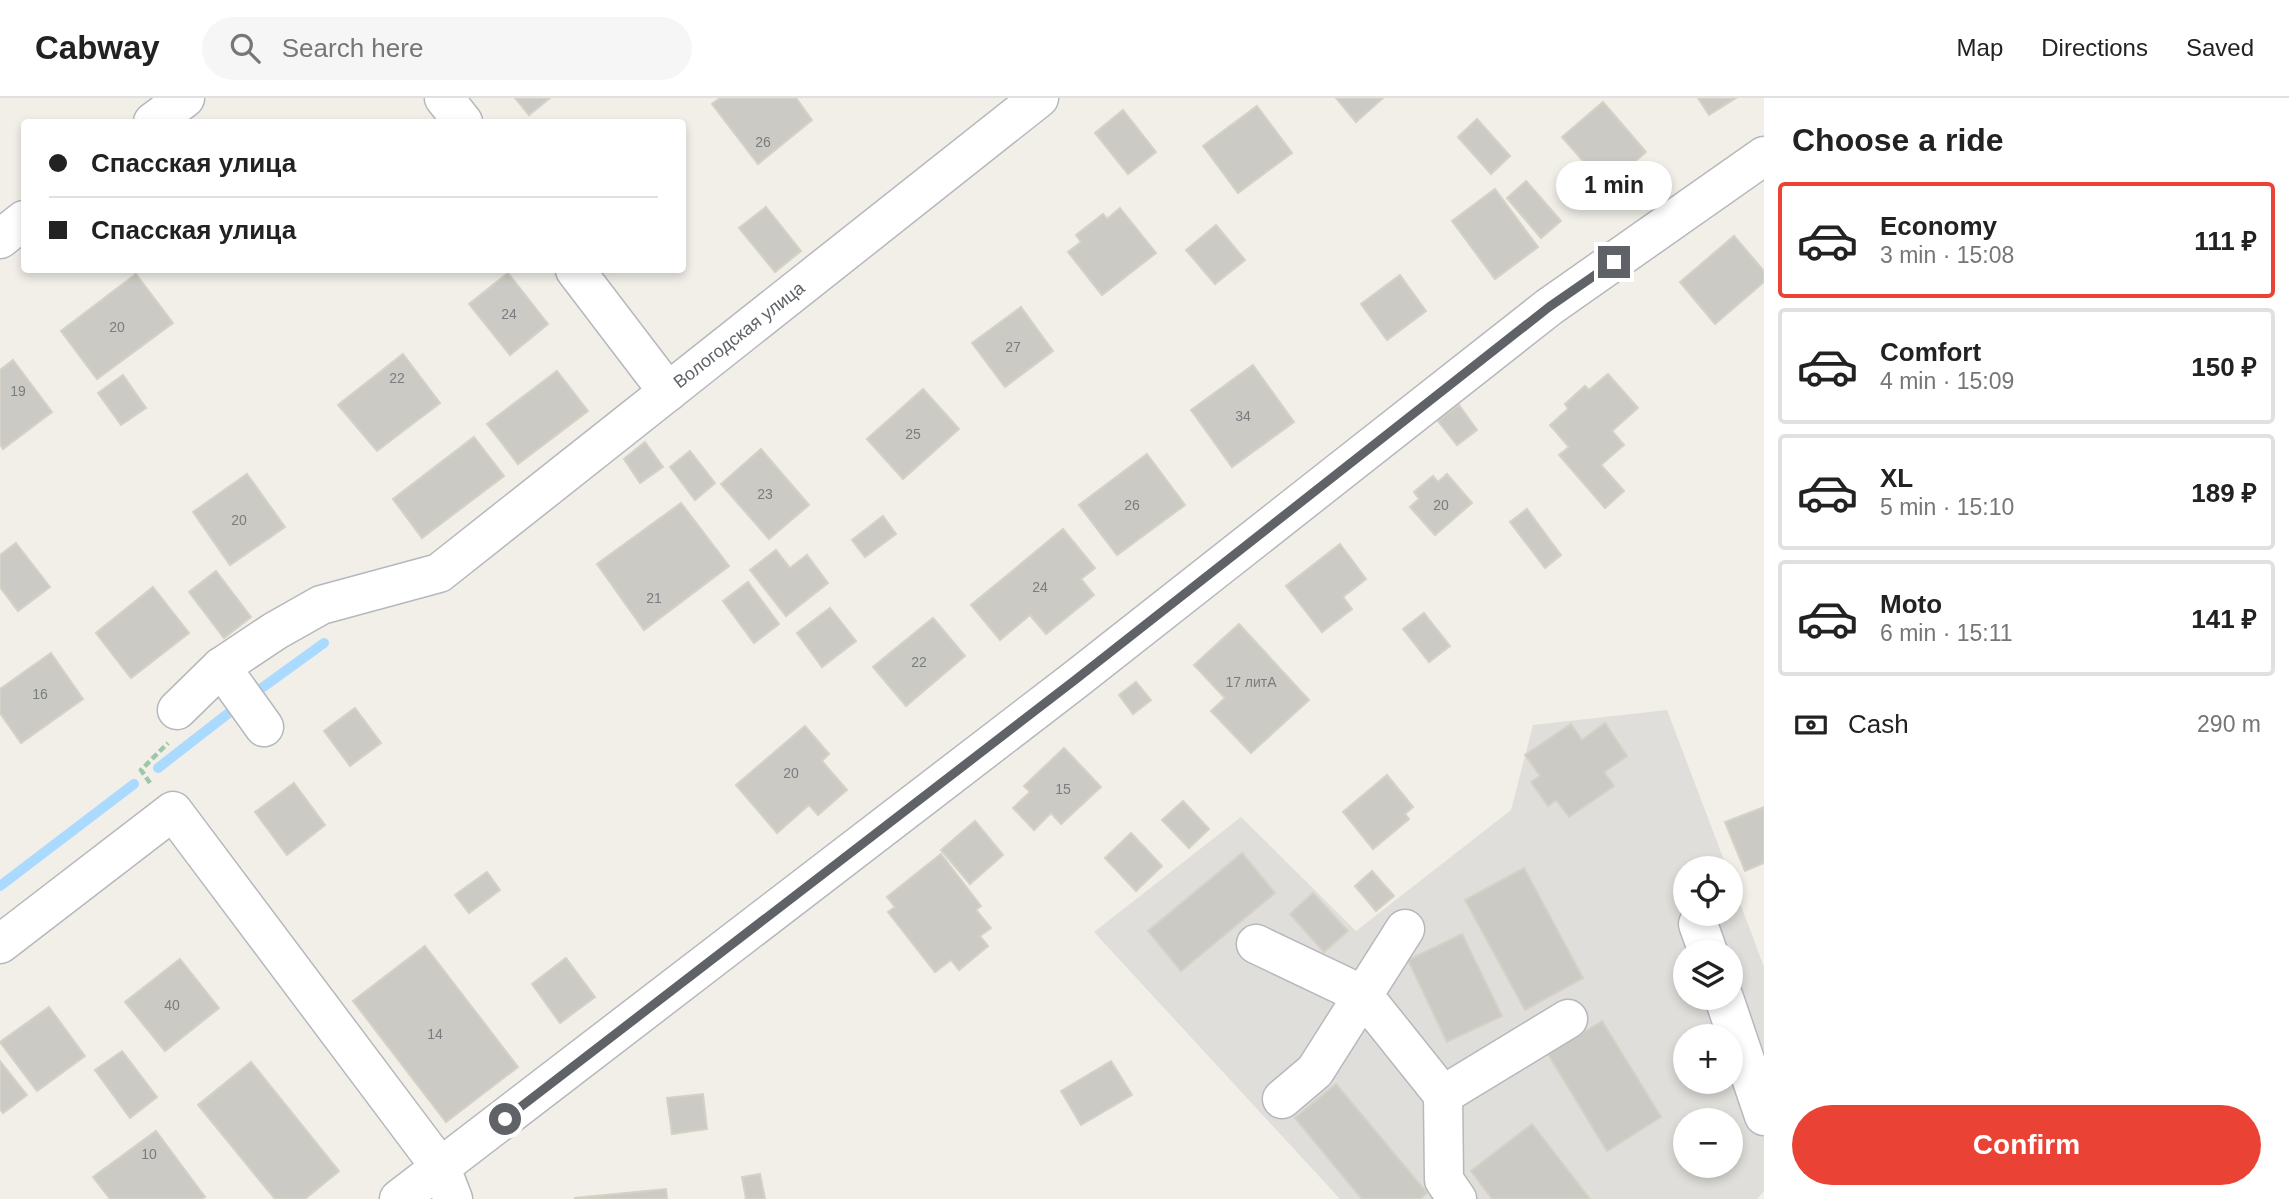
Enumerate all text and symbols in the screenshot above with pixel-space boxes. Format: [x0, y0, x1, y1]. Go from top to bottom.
search box [202, 17, 692, 80]
text: Cabway [35, 29, 160, 66]
icon: search [226, 29, 264, 67]
text: Search here [282, 33, 423, 63]
text: Map [1957, 34, 2003, 61]
text: Directions [2041, 34, 2148, 61]
text: Saved [2186, 34, 2254, 61]
text: Choose a ride [1792, 122, 2004, 158]
house number: 26 [755, 134, 771, 150]
text: Спасская улица [91, 148, 296, 178]
callout: 1 min [1556, 160, 1672, 209]
text: 1 min [1584, 172, 1644, 198]
icon: car [1796, 209, 1859, 272]
text: Economy [1880, 211, 1997, 241]
text: Спасская улица [91, 215, 296, 245]
text: 111 ₽ [2194, 226, 2257, 256]
text: 3 min · 15:08 [1880, 242, 2014, 268]
route end [1598, 246, 1630, 278]
street label: Вологодская улица [670, 277, 809, 392]
house number: 24 [501, 306, 517, 322]
house number: 20 [109, 319, 125, 335]
icon: car [1796, 335, 1859, 398]
text: Comfort [1880, 337, 1981, 367]
house number: 27 [1005, 339, 1021, 355]
text: 150 ₽ [2191, 352, 2257, 382]
text: 4 min · 15:09 [1880, 368, 2014, 394]
house number: 22 [389, 370, 405, 386]
house number: 19 [10, 383, 26, 399]
house number: 34 [1235, 408, 1251, 424]
house number: 25 [905, 426, 921, 442]
icon: car [1796, 461, 1859, 524]
text: XL [1880, 463, 1913, 493]
text: 189 ₽ [2191, 478, 2257, 508]
house number: 23 [757, 486, 773, 502]
text: 5 min · 15:10 [1880, 494, 2014, 520]
house number: 26 [1124, 497, 1140, 513]
house number: 20 [1433, 497, 1449, 513]
house number: 20 [231, 512, 247, 528]
house number: 24 [1032, 579, 1048, 595]
icon: car [1796, 587, 1859, 650]
text: Moto [1880, 589, 1942, 619]
house number: 21 [646, 590, 662, 606]
text: 141 ₽ [2191, 604, 2257, 634]
text: 6 min · 15:11 [1880, 620, 2013, 646]
house number: 22 [911, 654, 927, 670]
house number: 17 литА [1225, 674, 1277, 690]
house number: 16 [32, 686, 48, 702]
icon: cash [1792, 706, 1830, 744]
text: Cash [1848, 709, 1909, 739]
text: 290 m [2197, 711, 2261, 737]
house number: 20 [783, 765, 799, 781]
house number: 15 [1055, 781, 1071, 797]
map controls [1673, 856, 1743, 1178]
button: locate [1673, 856, 1743, 926]
button: layers [1673, 940, 1743, 1010]
house number: 40 [164, 997, 180, 1013]
button: + [1673, 1024, 1743, 1094]
house number: 14 [427, 1026, 443, 1042]
route start [489, 1103, 521, 1135]
button: Confirm [1792, 1105, 2261, 1185]
button: − [1673, 1108, 1743, 1178]
house number: 10 [141, 1146, 157, 1162]

